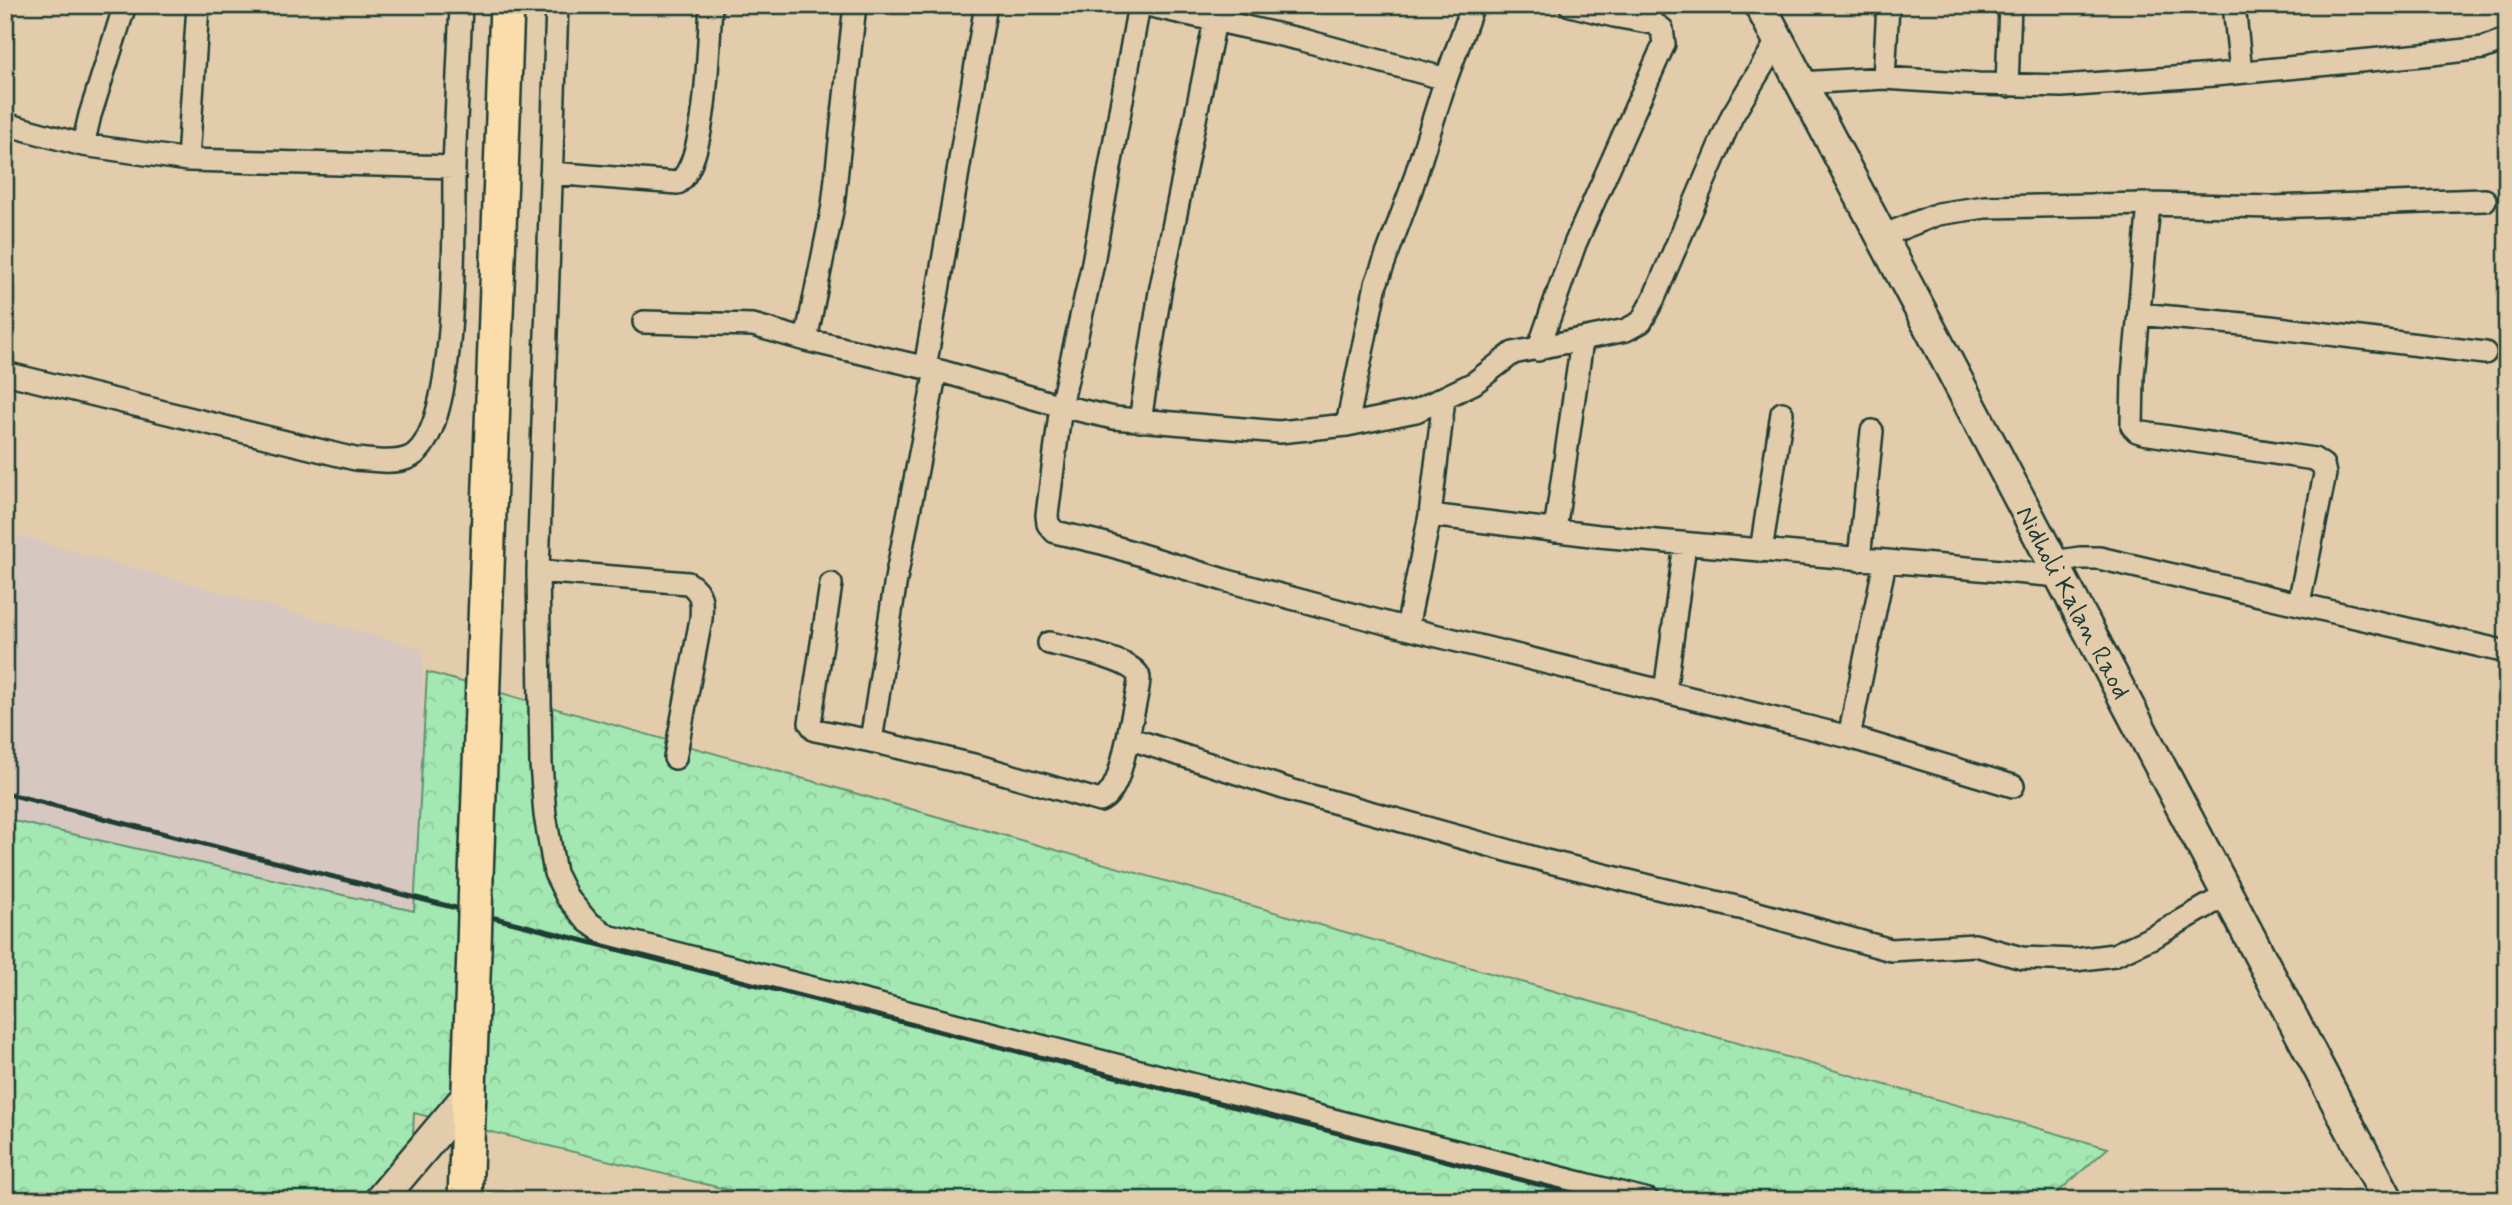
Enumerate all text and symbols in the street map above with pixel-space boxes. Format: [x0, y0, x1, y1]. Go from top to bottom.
street label: Nidholi Kalan Raod [2007, 500, 2138, 706]

